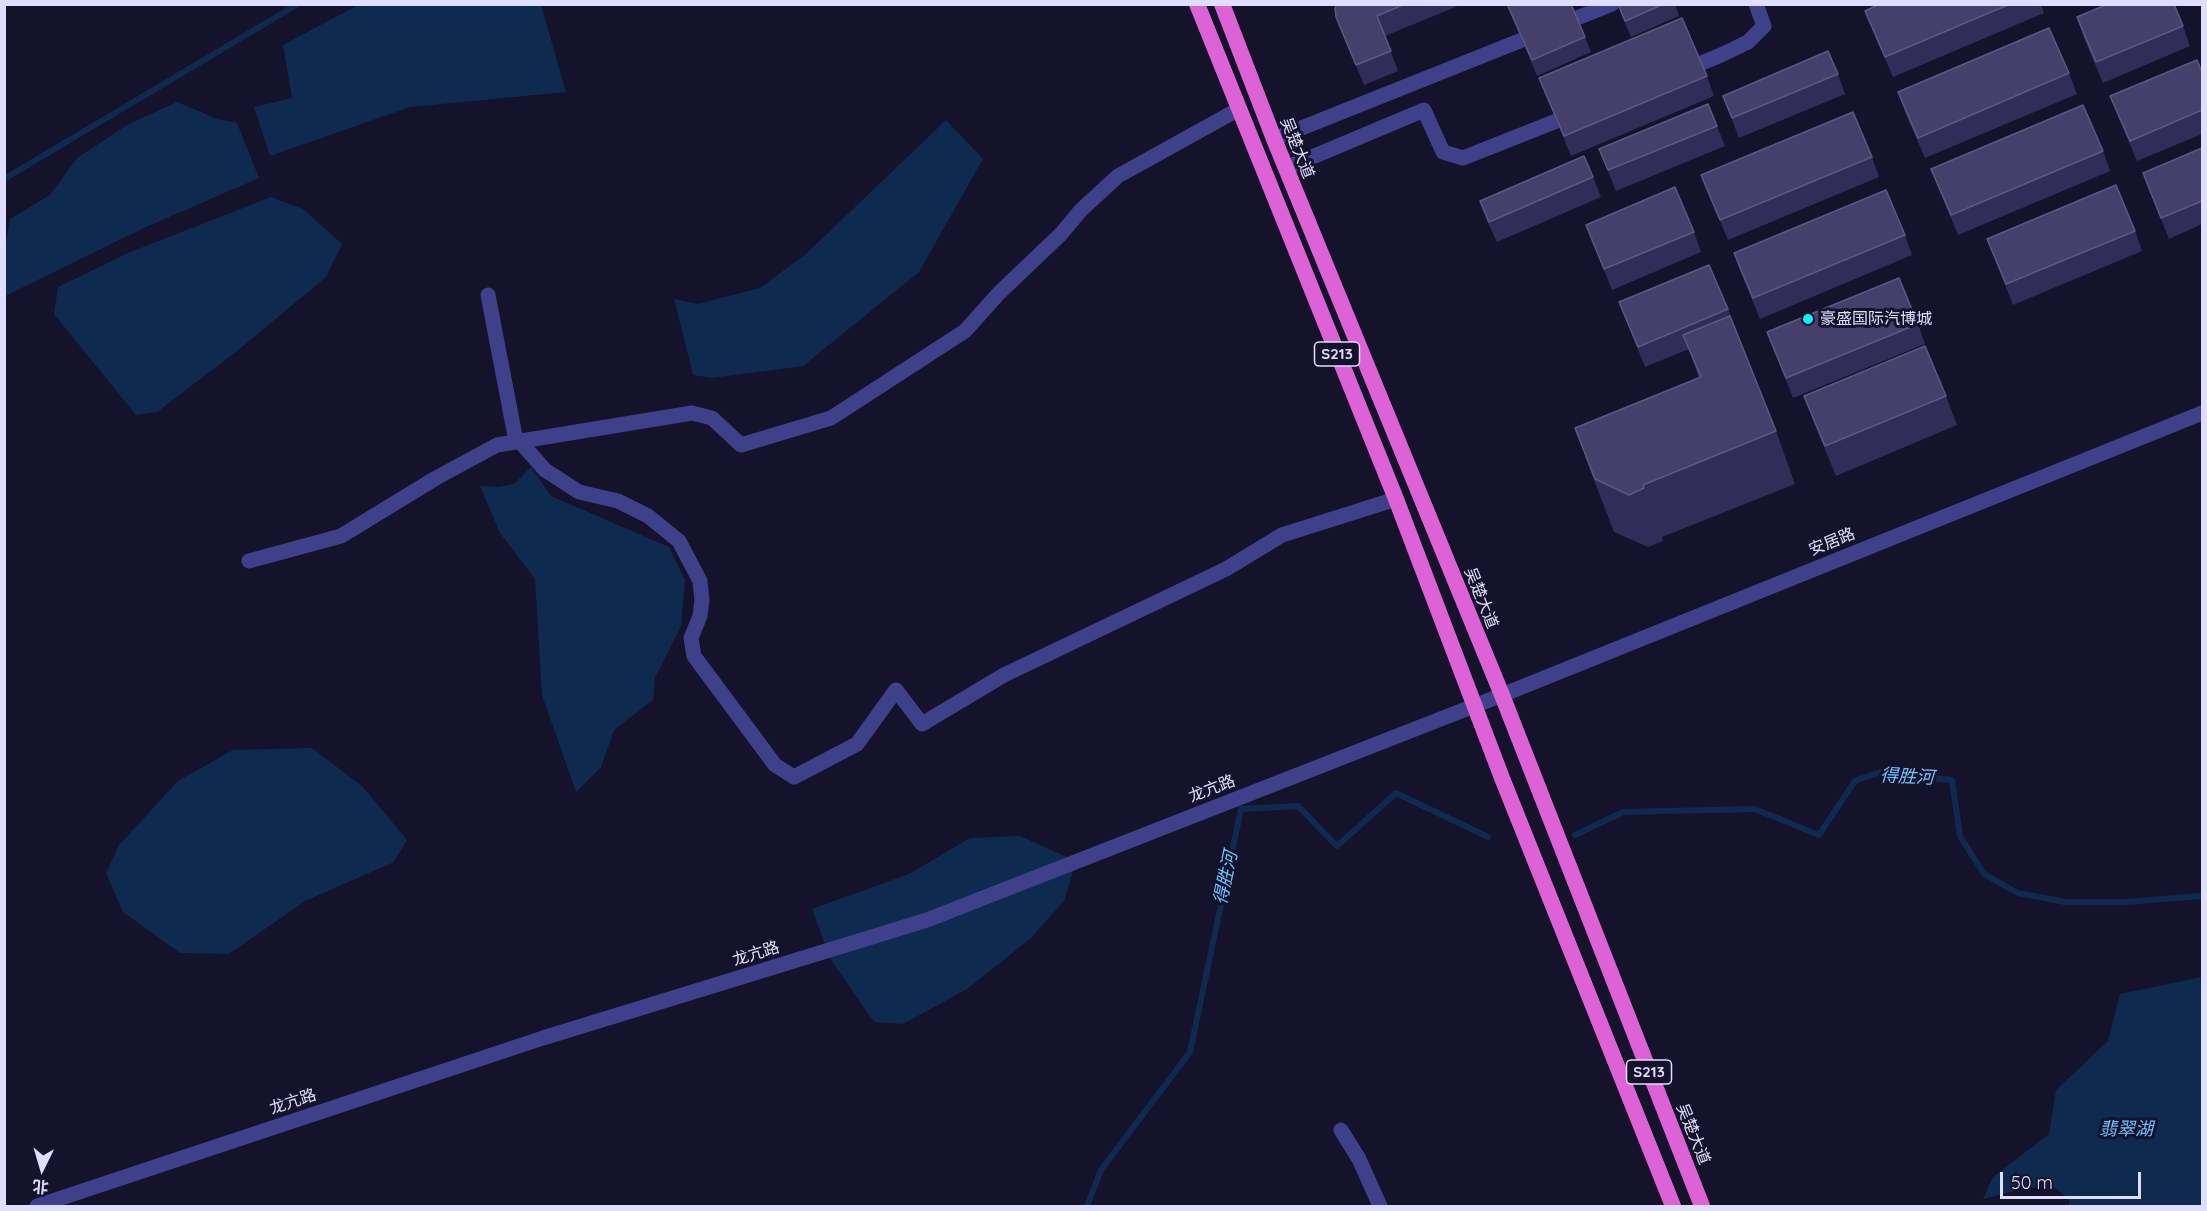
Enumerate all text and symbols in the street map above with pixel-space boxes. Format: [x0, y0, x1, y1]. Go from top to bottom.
street label: 吴楚大道 [1276, 115, 1318, 181]
place label: 豪盛国际汽博城 [1820, 309, 1932, 329]
marker: 豪盛国际汽博城 [1801, 312, 1815, 326]
road number: S213 [1314, 342, 1360, 366]
street label: 安居路 [1806, 524, 1858, 560]
street label: 吴楚大道 [1460, 565, 1502, 631]
water label: 得胜河 [1879, 765, 1935, 789]
street label: 龙亢路 [1186, 771, 1238, 807]
water label: 得胜河 [1210, 849, 1242, 907]
street label: 龙亢路 [730, 938, 782, 970]
road number: S213 [1626, 1060, 1672, 1084]
street label: 龙亢路 [267, 1085, 319, 1119]
street label: 吴楚大道 [1672, 1101, 1714, 1167]
water label: 翡翠湖 [2099, 1119, 2153, 1141]
north arrow [12, 1139, 72, 1199]
scale bar [2003, 1160, 2144, 1198]
text: 50 m [2011, 1171, 2053, 1194]
text: 北 [32, 1176, 49, 1198]

